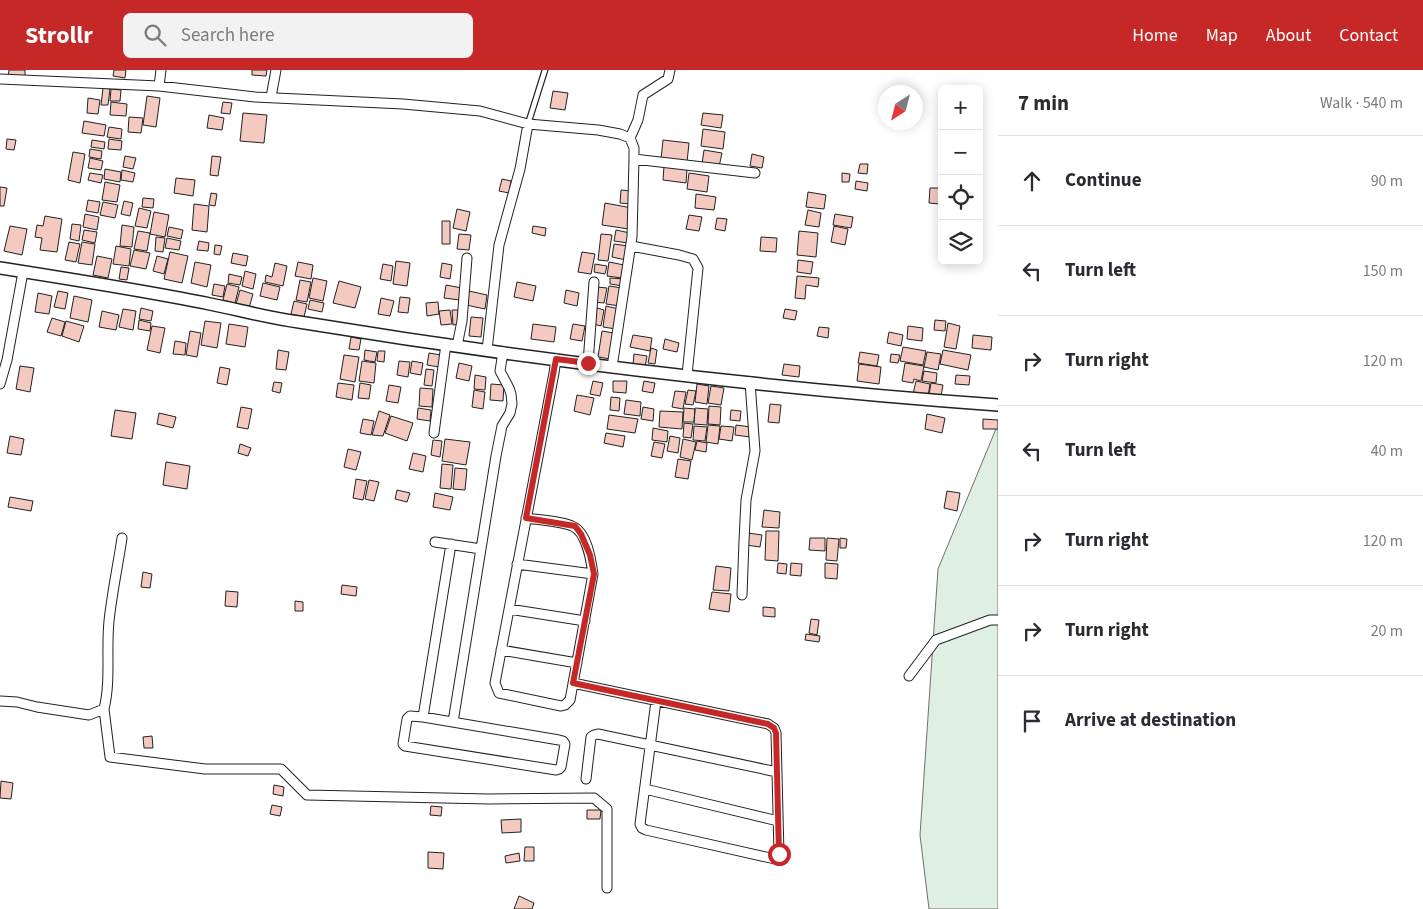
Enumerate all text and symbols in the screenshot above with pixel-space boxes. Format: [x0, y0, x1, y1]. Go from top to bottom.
search box [123, 13, 473, 58]
text: Strollr [25, 18, 93, 53]
icon: search [141, 21, 169, 49]
text: Search here [181, 22, 274, 49]
text: Home [1132, 23, 1178, 48]
text: Map [1206, 23, 1238, 48]
text: About [1266, 23, 1311, 48]
text: Contact [1339, 23, 1398, 48]
north arrow [878, 85, 923, 130]
map controls [938, 85, 983, 265]
button: + [938, 85, 983, 130]
text: 7 min [1018, 88, 1069, 118]
text: Walk · 540 m [1320, 92, 1403, 114]
button: − [938, 130, 983, 175]
icon: ahead [1018, 167, 1046, 195]
text: Continue [1065, 167, 1142, 194]
text: 90 m [1371, 170, 1403, 192]
button: locate [938, 175, 983, 220]
button: layers [938, 220, 983, 265]
icon: left [1018, 257, 1046, 285]
text: Turn left [1065, 257, 1136, 284]
text: 150 m [1363, 260, 1403, 282]
icon: right [1018, 347, 1046, 375]
text: Turn right [1065, 347, 1149, 374]
text: 120 m [1363, 350, 1403, 372]
route end [577, 352, 600, 375]
icon: left [1018, 437, 1046, 465]
text: Turn left [1065, 437, 1136, 464]
text: 40 m [1371, 440, 1403, 462]
icon: right [1018, 527, 1046, 555]
text: Turn right [1065, 527, 1149, 554]
text: 120 m [1363, 530, 1403, 552]
icon: right [1018, 617, 1046, 645]
text: Turn right [1065, 617, 1149, 644]
text: 20 m [1371, 620, 1403, 642]
icon: arrive [1018, 707, 1046, 735]
text: Arrive at destination [1065, 707, 1236, 734]
route start [768, 843, 791, 866]

